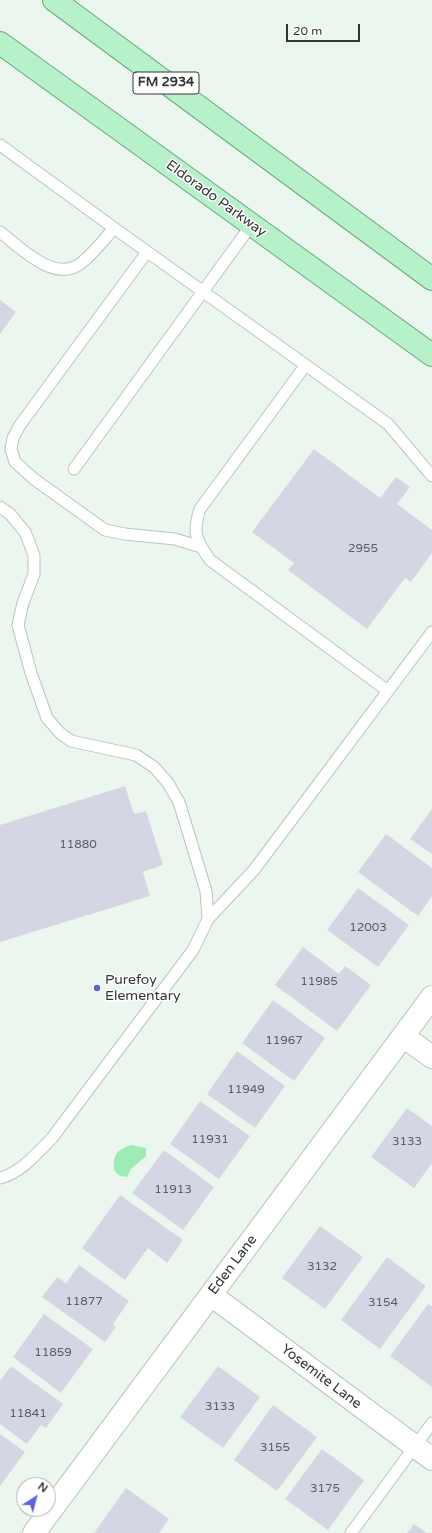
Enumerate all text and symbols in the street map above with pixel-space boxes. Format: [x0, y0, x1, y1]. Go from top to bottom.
scale bar [288, 16, 362, 42]
text: 20 m [293, 24, 322, 38]
road number: FM 2934 [133, 72, 199, 94]
street label: Eldorado Parkway [162, 157, 270, 241]
house number: 2955 [348, 542, 378, 556]
house number: 11880 [59, 838, 97, 852]
house number: 12003 [349, 921, 387, 935]
place label: Purefoy Elementary [105, 972, 181, 1004]
house number: 11985 [300, 975, 338, 989]
marker: Purefoy Elementary [92, 983, 102, 993]
house number: 11967 [265, 1034, 303, 1048]
house number: 11949 [227, 1083, 265, 1097]
house number: 11931 [191, 1133, 229, 1147]
house number: 3133 [392, 1135, 422, 1149]
house number: 11913 [154, 1183, 192, 1197]
street label: Eden Lane [205, 1232, 261, 1298]
house number: 3132 [307, 1260, 337, 1274]
house number: 11877 [65, 1295, 103, 1309]
house number: 3154 [368, 1296, 398, 1310]
street label: Yosemite Lane [277, 1341, 365, 1413]
house number: 11859 [34, 1346, 72, 1360]
house number: 3133 [205, 1400, 235, 1414]
house number: 11841 [9, 1407, 47, 1421]
house number: 3155 [260, 1441, 290, 1455]
north arrow [16, 1477, 56, 1517]
text: N [35, 1480, 50, 1496]
house number: 3175 [310, 1482, 340, 1496]

